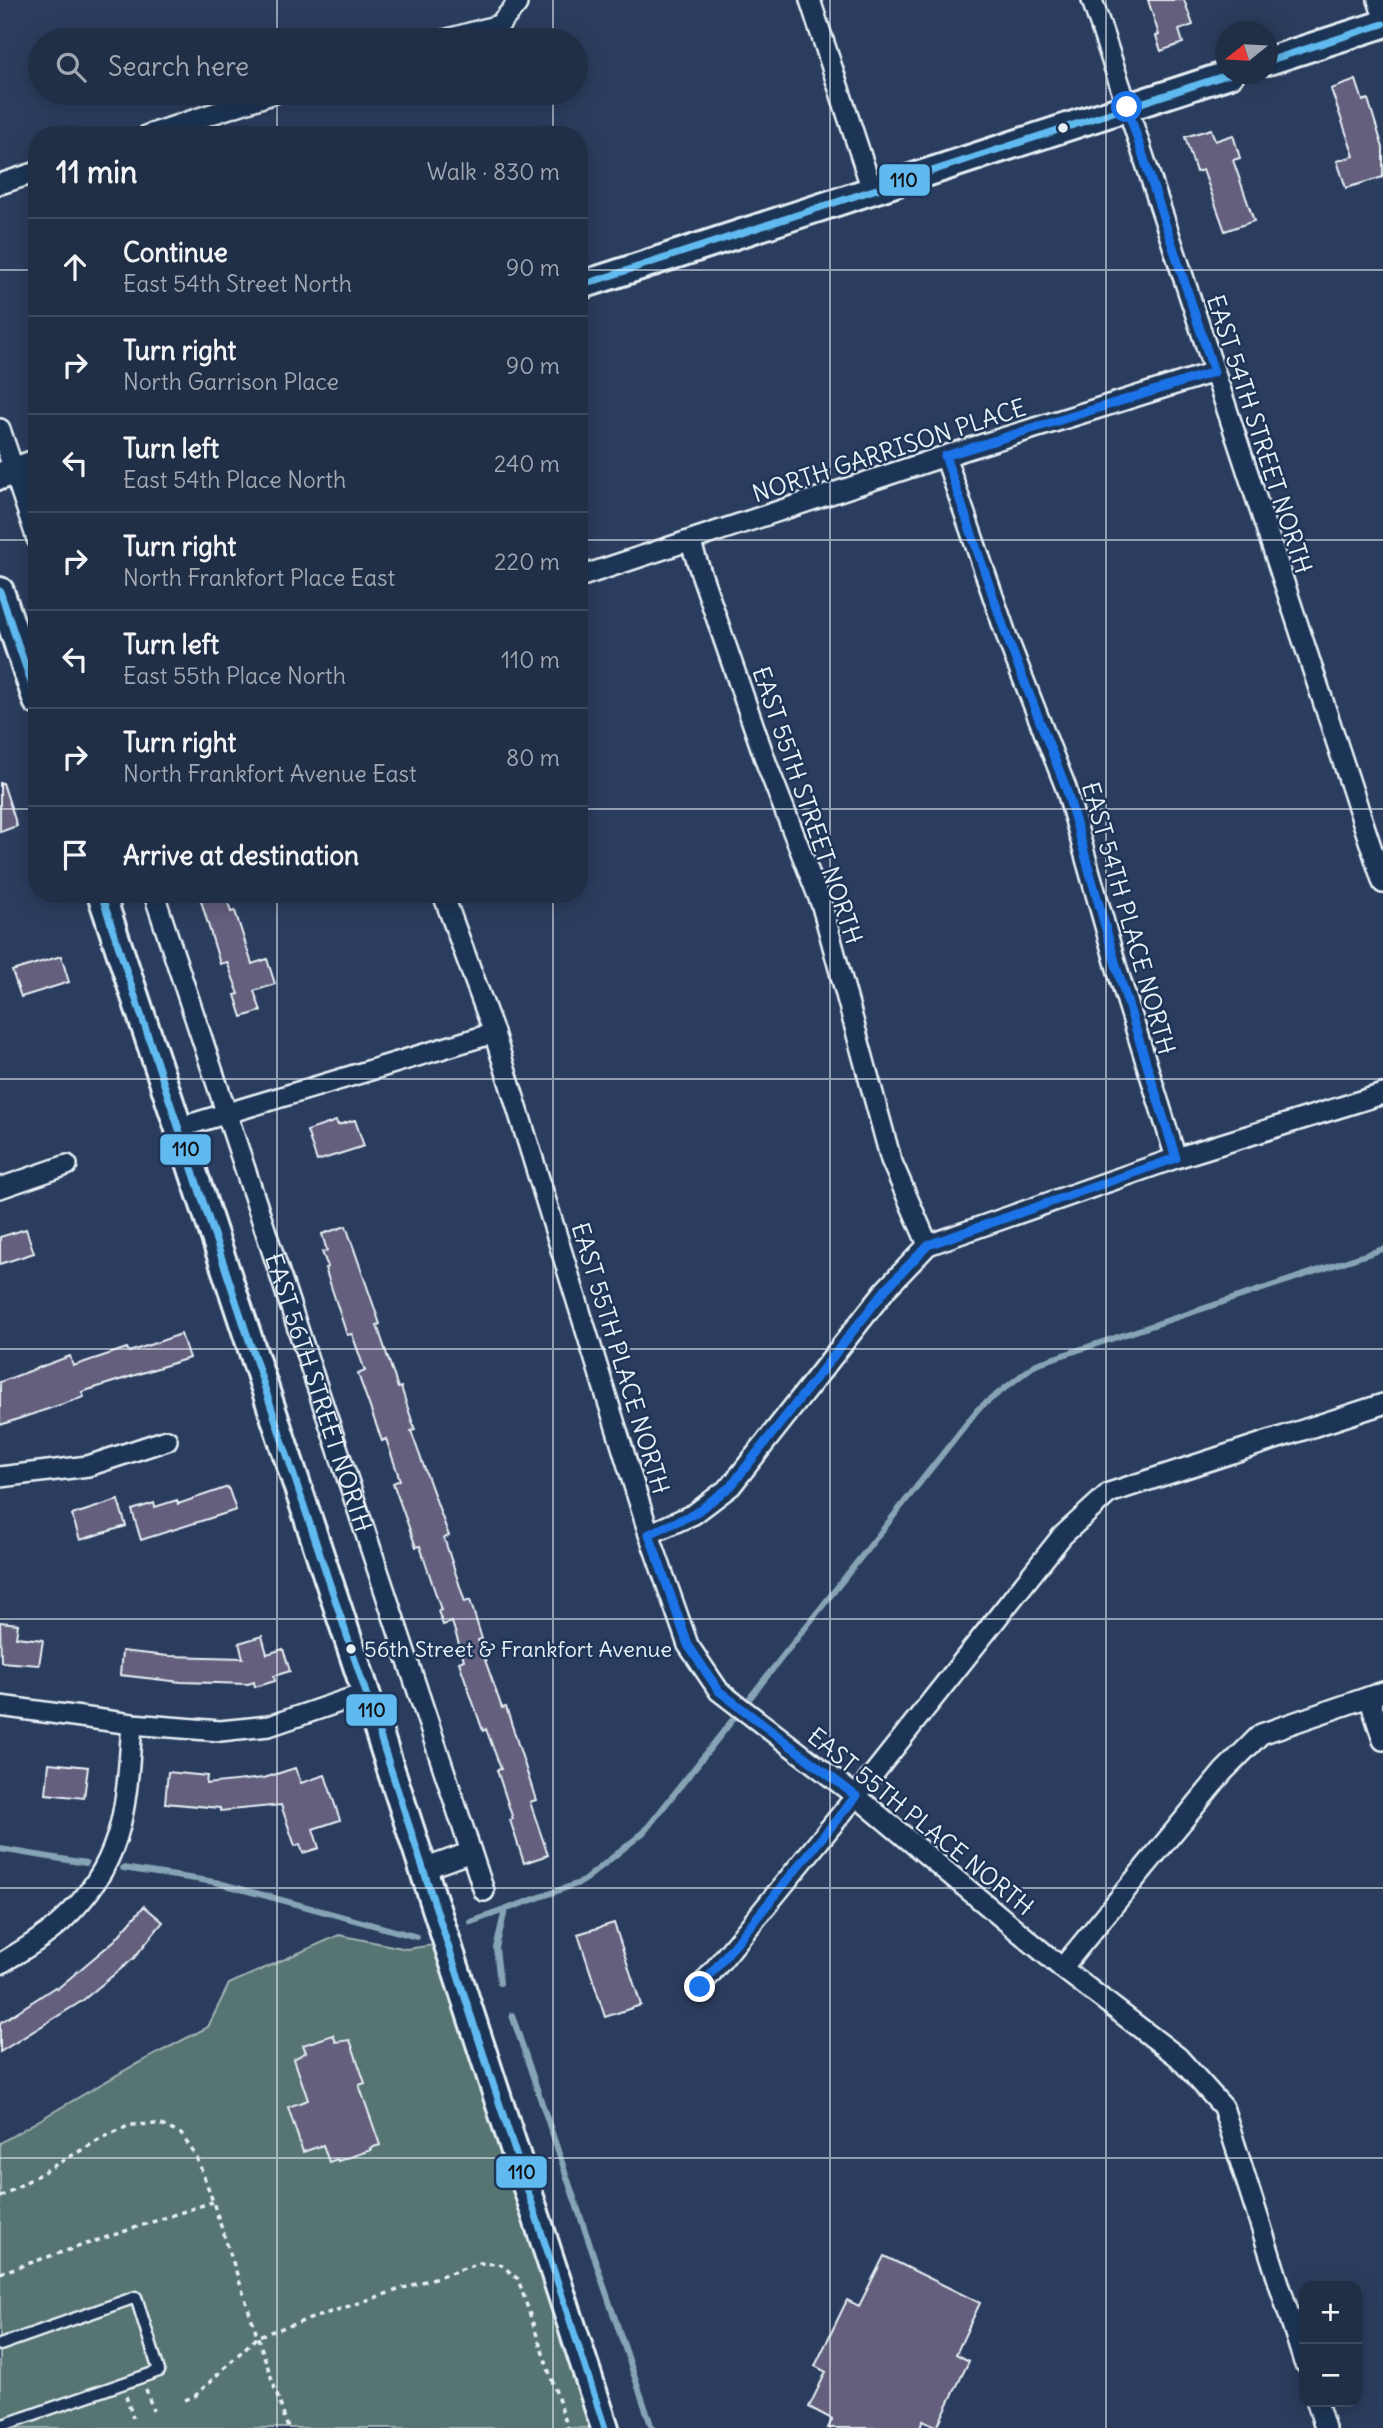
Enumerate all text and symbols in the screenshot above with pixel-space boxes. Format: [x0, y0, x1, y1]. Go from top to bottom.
north arrow [1215, 21, 1278, 84]
search box [28, 28, 588, 105]
icon: search [52, 48, 90, 86]
text: Search here [108, 50, 249, 83]
route start [1111, 91, 1142, 122]
unlabelled marker [1056, 121, 1070, 135]
text: 11 min [56, 153, 137, 191]
text: Walk · 830 m [427, 157, 560, 186]
line badge: 110 [878, 163, 931, 197]
text: 110 [890, 168, 918, 192]
text: Continue [123, 236, 228, 269]
icon: ahead [56, 248, 94, 286]
text: 90 m [506, 253, 560, 282]
text: East 54th Street North [123, 269, 352, 298]
street label: EAST 54TH STREET NORTH [1201, 291, 1319, 577]
text: Turn right [123, 334, 236, 367]
icon: right [56, 346, 94, 384]
text: 90 m [506, 351, 560, 380]
text: North Garrison Place [123, 367, 339, 396]
street label: NORTH GARRISON PLACE [748, 392, 1030, 508]
text: Turn left [123, 432, 219, 465]
icon: left [56, 444, 94, 482]
text: 240 m [494, 449, 560, 478]
text: East 54th Place North [123, 465, 346, 494]
text: Turn right [123, 530, 236, 563]
icon: right [56, 542, 94, 580]
text: 220 m [494, 547, 560, 576]
text: North Frankfort Place East [123, 563, 395, 592]
text: Turn left [123, 628, 219, 661]
icon: left [56, 640, 94, 678]
text: 110 m [501, 645, 560, 674]
text: East 55th Place North [123, 661, 346, 690]
street label: EAST 55TH STREET NORTH [746, 662, 870, 948]
text: Turn right [123, 726, 236, 759]
icon: right [56, 738, 94, 776]
text: 80 m [506, 743, 560, 772]
text: North Frankfort Avenue East [123, 759, 417, 788]
street label: EAST 54TH PLACE NORTH [1076, 778, 1182, 1058]
icon: arrive [56, 836, 94, 874]
text: Arrive at destination [123, 839, 359, 872]
line badge: 110 [159, 1133, 212, 1166]
text: 110 [172, 1137, 200, 1161]
street label: EAST 55TH PLACE NORTH [565, 1219, 677, 1497]
street label: EAST 56TH STREET NORTH [259, 1249, 379, 1536]
place label: 56th Street & Frankfort Avenue [364, 1635, 672, 1663]
marker: 56th Street & Frankfort Avenue [344, 1642, 358, 1656]
line badge: 110 [345, 1693, 398, 1727]
text: 110 [358, 1698, 386, 1722]
street label: EAST 55TH PLACE NORTH [802, 1721, 1040, 1921]
route end [684, 1971, 715, 2002]
line badge: 110 [495, 2155, 548, 2189]
text: 110 [508, 2160, 536, 2184]
map controls [1299, 2281, 1362, 2407]
button: + [1299, 2281, 1362, 2344]
button: − [1299, 2344, 1362, 2407]

